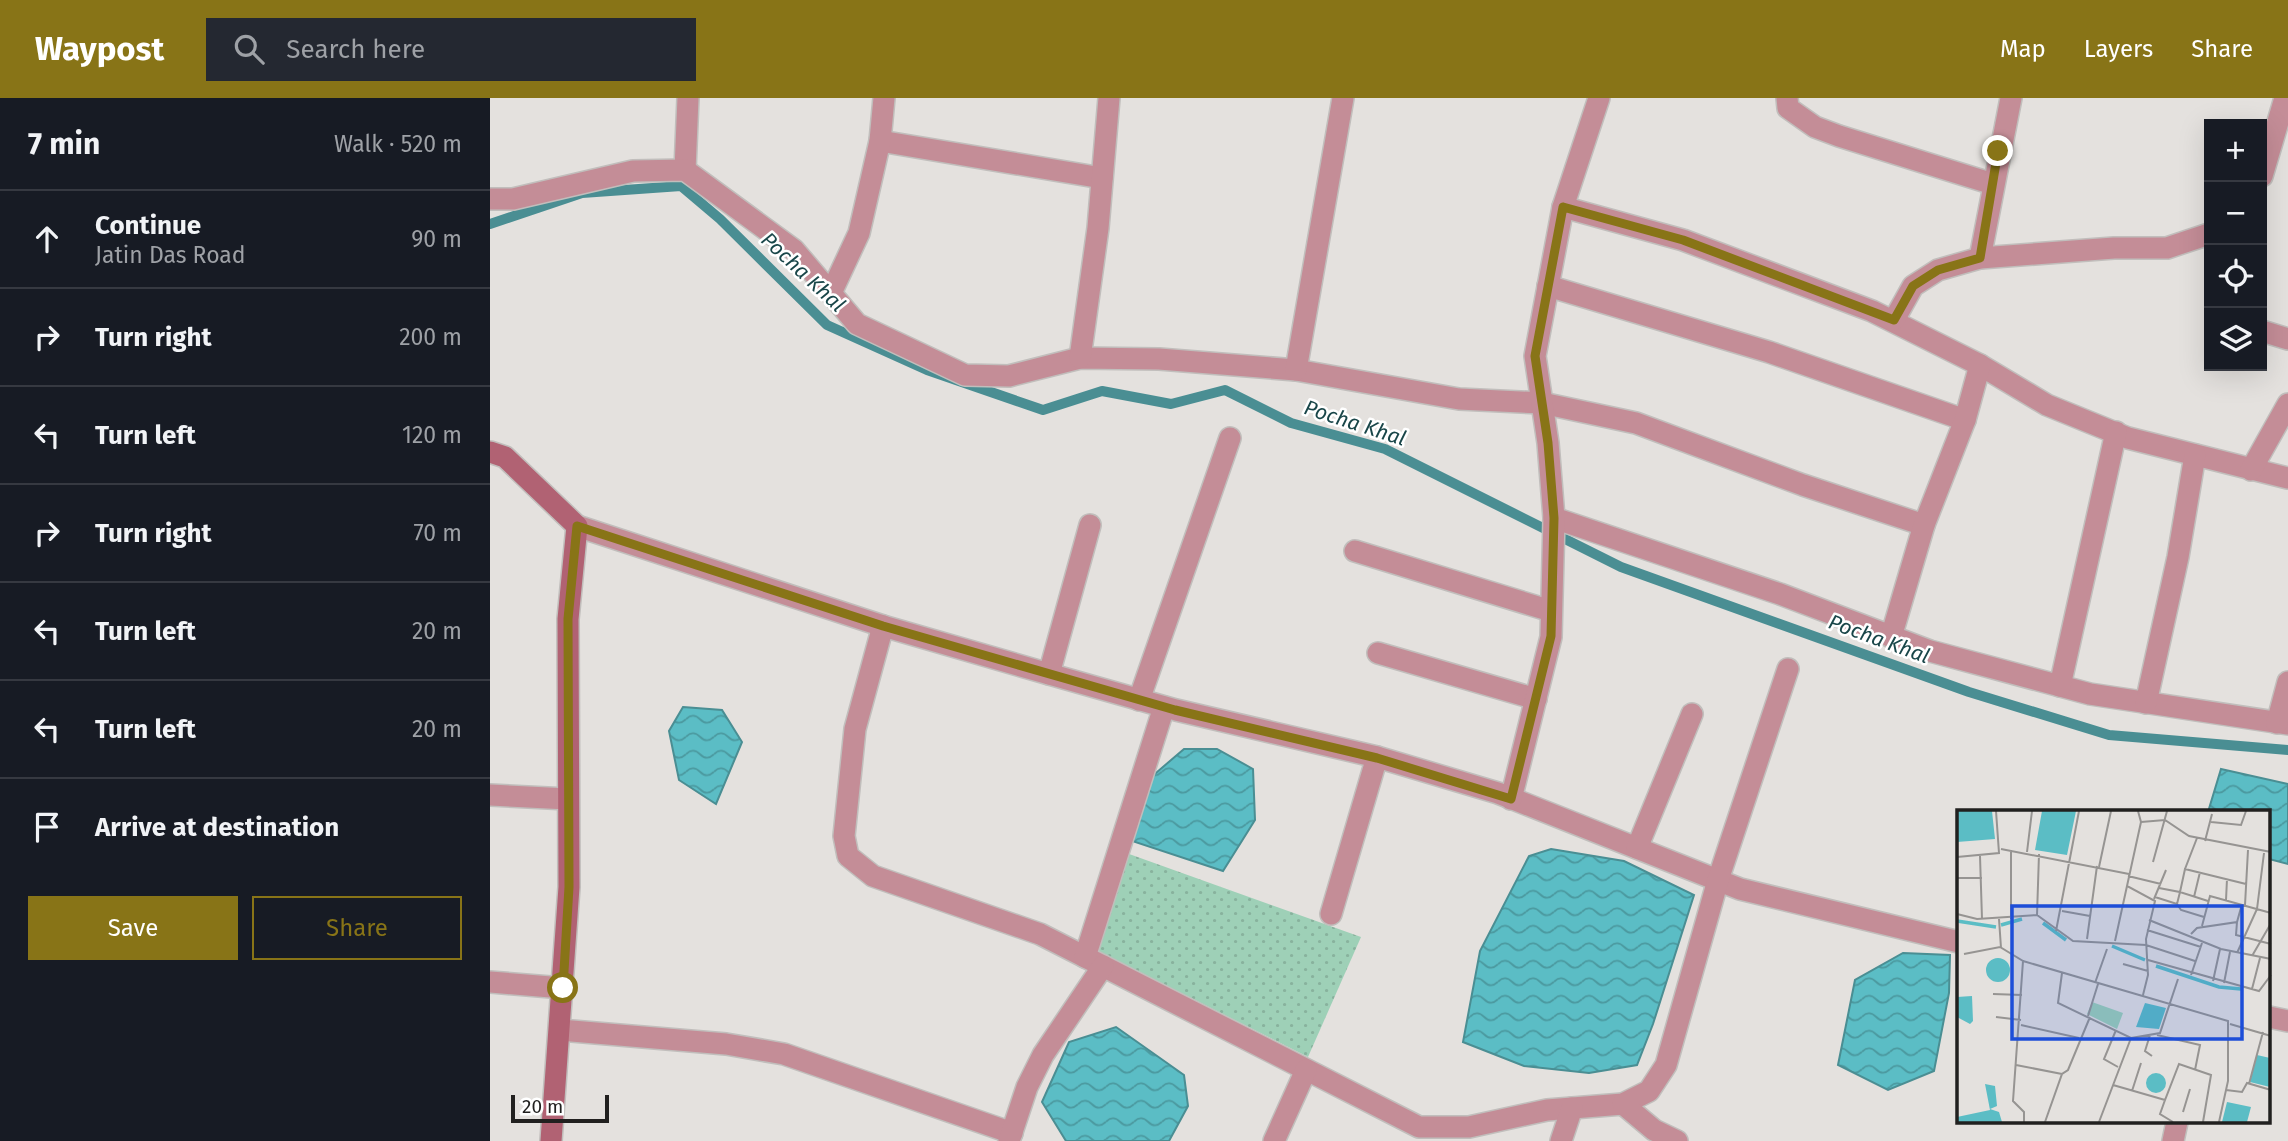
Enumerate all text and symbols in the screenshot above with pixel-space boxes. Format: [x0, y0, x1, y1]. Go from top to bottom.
search box [206, 18, 696, 81]
text: Waypost [35, 29, 164, 69]
icon: search [230, 30, 268, 68]
text: Search here [286, 34, 425, 65]
text: Map [2000, 35, 2046, 63]
text: Layers [2084, 35, 2153, 63]
text: Share [2191, 35, 2253, 63]
map controls [2204, 119, 2267, 371]
button: + [2204, 119, 2267, 182]
text: 7 min [28, 126, 100, 162]
text: Walk · 520 m [334, 130, 462, 158]
route end [1982, 135, 2013, 166]
button: − [2204, 182, 2267, 245]
text: Continue [95, 210, 201, 241]
icon: ahead [28, 220, 66, 258]
text: 90 m [411, 225, 462, 253]
water label: Pocha Khal [756, 227, 850, 317]
text: Jatin Das Road [95, 241, 246, 269]
button: locate [2204, 245, 2267, 308]
button: layers [2204, 308, 2267, 371]
icon: right [28, 318, 66, 356]
text: Turn right [95, 322, 212, 353]
text: 200 m [399, 323, 462, 351]
water label: Pocha Khal [1301, 394, 1409, 452]
icon: left [28, 416, 66, 454]
text: Turn left [95, 420, 196, 451]
text: 120 m [402, 421, 462, 449]
icon: right [28, 514, 66, 552]
text: Turn right [95, 518, 212, 549]
text: 70 m [413, 519, 462, 547]
water label: Pocha Khal [1825, 609, 1933, 669]
icon: left [28, 612, 66, 650]
text: Turn left [95, 616, 196, 647]
text: 20 m [412, 617, 462, 645]
icon: left [28, 710, 66, 748]
text: Turn left [95, 714, 196, 745]
text: 20 m [412, 715, 462, 743]
icon: arrive [28, 808, 66, 846]
inset map [1957, 810, 2270, 1124]
text: Arrive at destination [95, 812, 339, 843]
button: Save [28, 896, 238, 960]
button: Share [252, 896, 462, 960]
route start [547, 972, 578, 1003]
scale bar [511, 1092, 609, 1124]
text: 20 m [522, 1095, 563, 1118]

